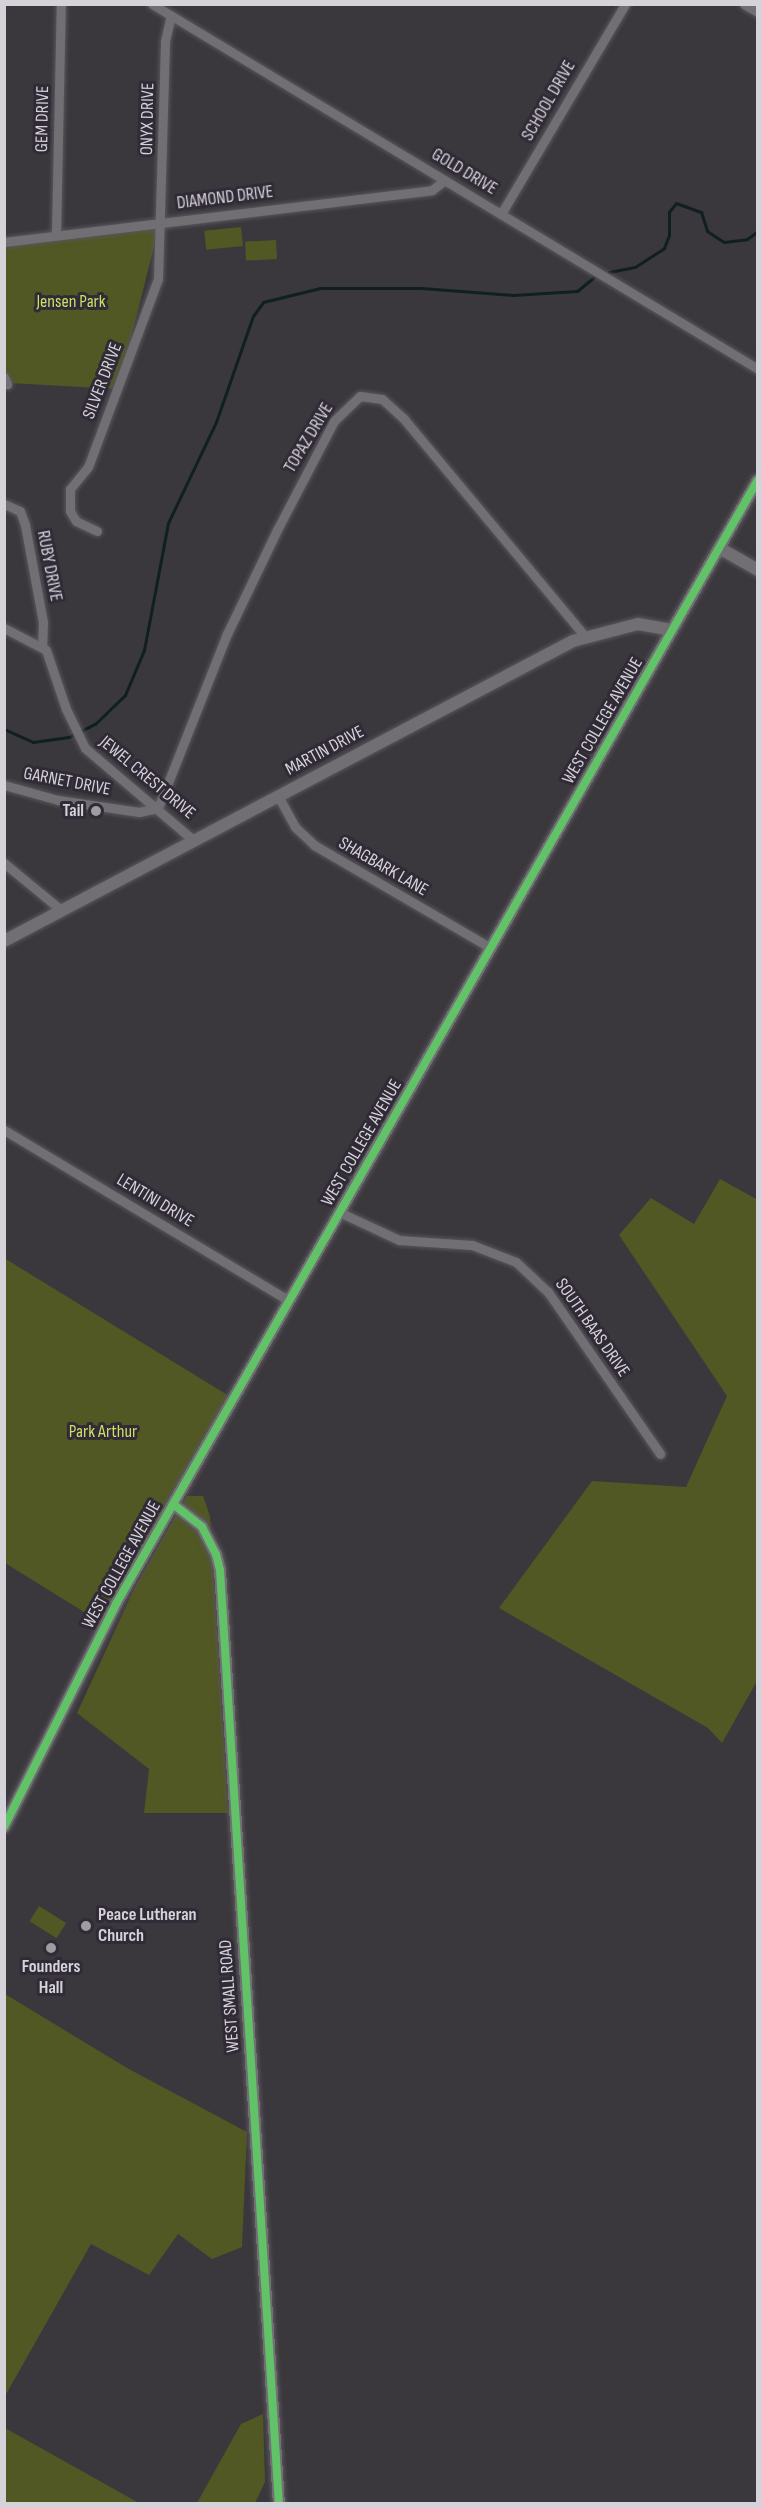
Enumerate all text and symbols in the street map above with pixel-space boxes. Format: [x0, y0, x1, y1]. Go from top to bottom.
street label: SCHOOL DRIVE [517, 57, 581, 145]
street label: ONYX DRIVE [137, 83, 159, 155]
street label: GEM DRIVE [32, 86, 54, 152]
street label: GOLD DRIVE [427, 144, 501, 200]
street label: DIAMOND DRIVE [176, 181, 274, 215]
park label: Jensen Park [36, 291, 106, 313]
street label: SILVER DRIVE [79, 340, 127, 422]
street label: TOPAZ DRIVE [280, 399, 338, 477]
street label: RUBY DRIVE [32, 529, 66, 603]
street label: WEST COLLEGE AVENUE [558, 654, 648, 788]
street label: MARTIN DRIVE [282, 721, 368, 781]
street label: JEWEL CREST DRIVE [95, 732, 199, 824]
street label: GARNET DRIVE [22, 763, 112, 801]
place label: Tail [63, 800, 84, 822]
marker: Tail [89, 804, 103, 818]
street label: SHAGBARK LANE [334, 833, 432, 901]
street label: WEST COLLEGE AVENUE [317, 1076, 407, 1210]
street label: LENTINI DRIVE [112, 1170, 198, 1232]
street label: SOUTH BAAS DRIVE [550, 1275, 634, 1381]
park label: Park Arthur [69, 1421, 137, 1443]
street label: WEST COLLEGE AVENUE [78, 1497, 166, 1633]
place label: Peace Lutheran Church [98, 1905, 197, 1948]
marker: Peace Lutheran Church [79, 1919, 93, 1933]
street label: WEST SMALL ROAD [215, 1939, 245, 2053]
marker: Founders Hall [44, 1941, 58, 1955]
place label: Founders Hall [22, 1957, 80, 2000]

